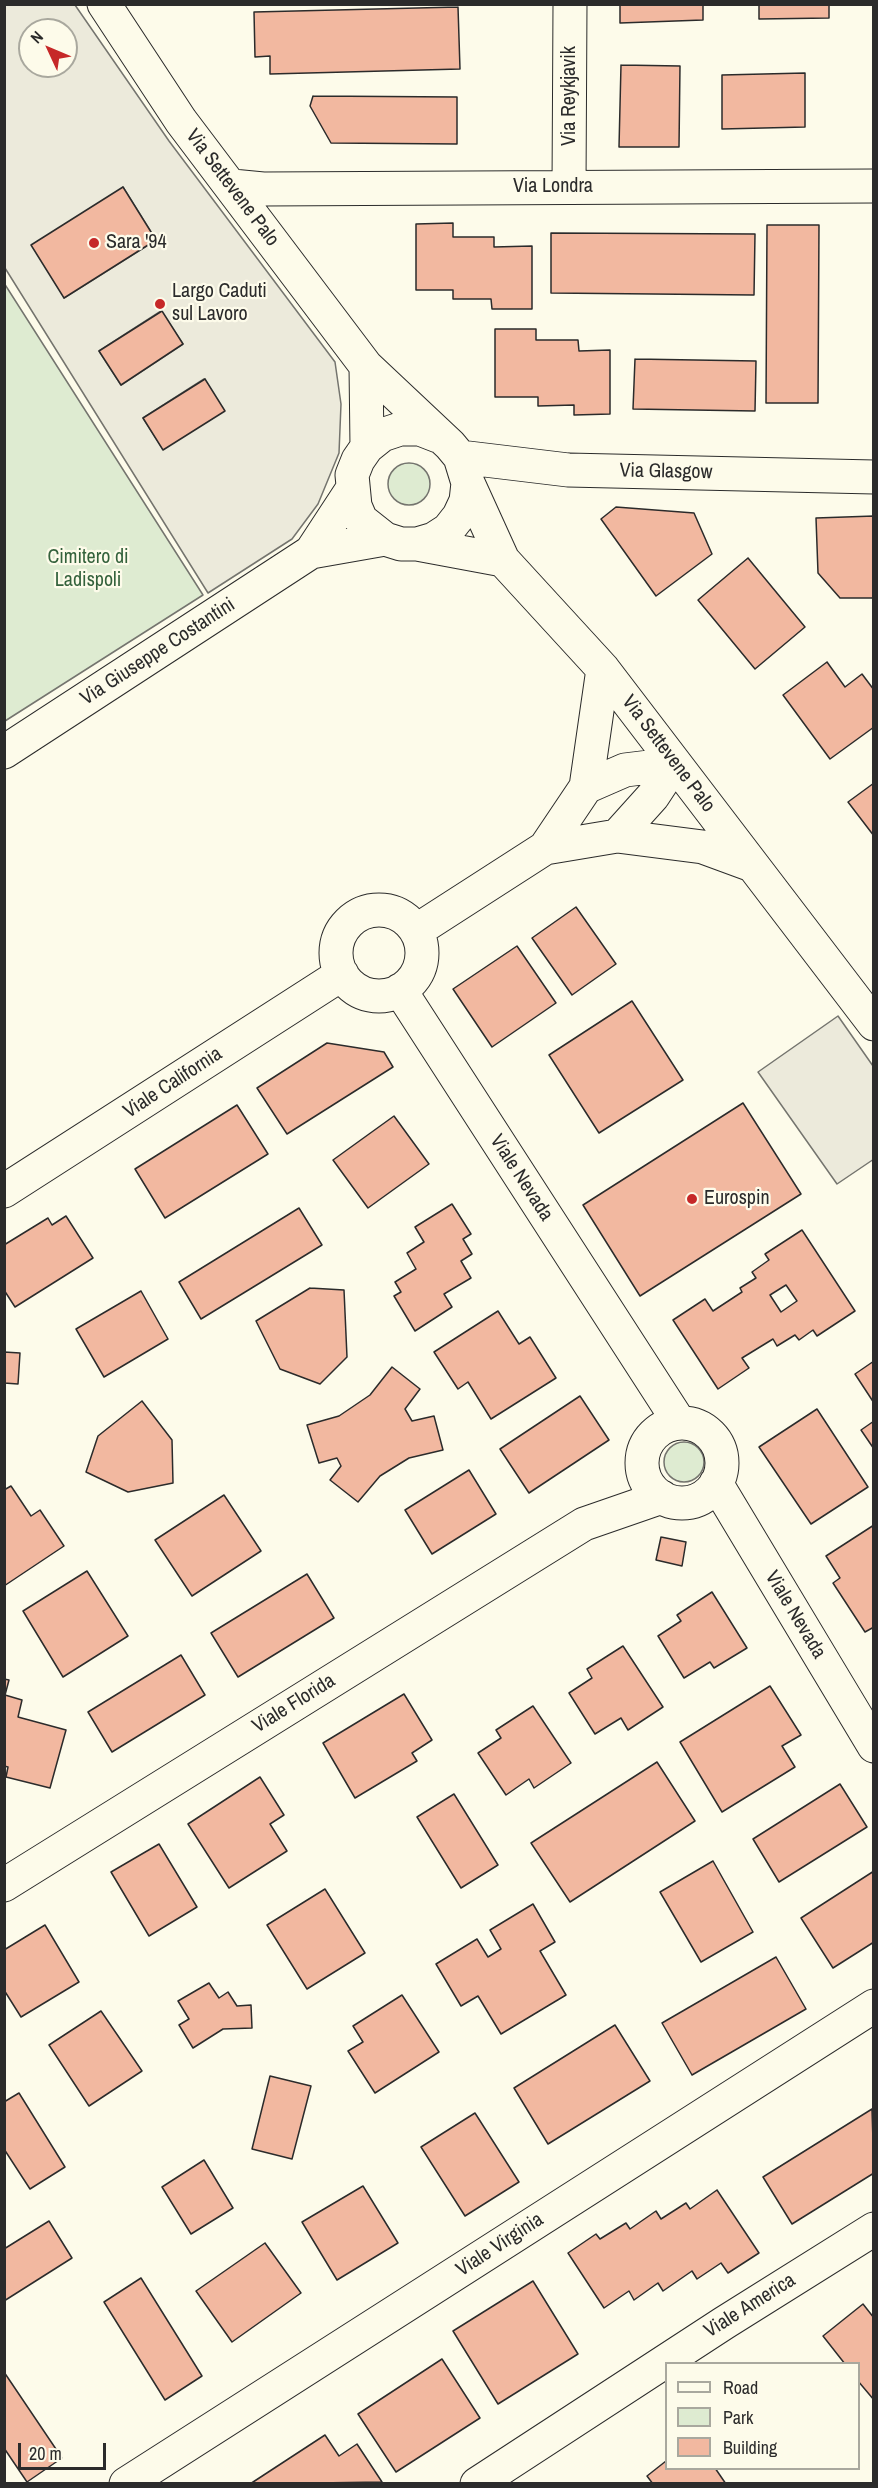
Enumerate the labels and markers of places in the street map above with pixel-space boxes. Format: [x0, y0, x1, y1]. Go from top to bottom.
place label: Sara '94 [106, 231, 167, 255]
marker: Sara '94 [87, 236, 101, 250]
place label: Largo Caduti sul Lavoro [172, 280, 267, 327]
marker: Largo Caduti sul Lavoro [153, 297, 167, 311]
place label: Eurospin [704, 1187, 770, 1211]
marker: Eurospin [685, 1192, 699, 1206]

